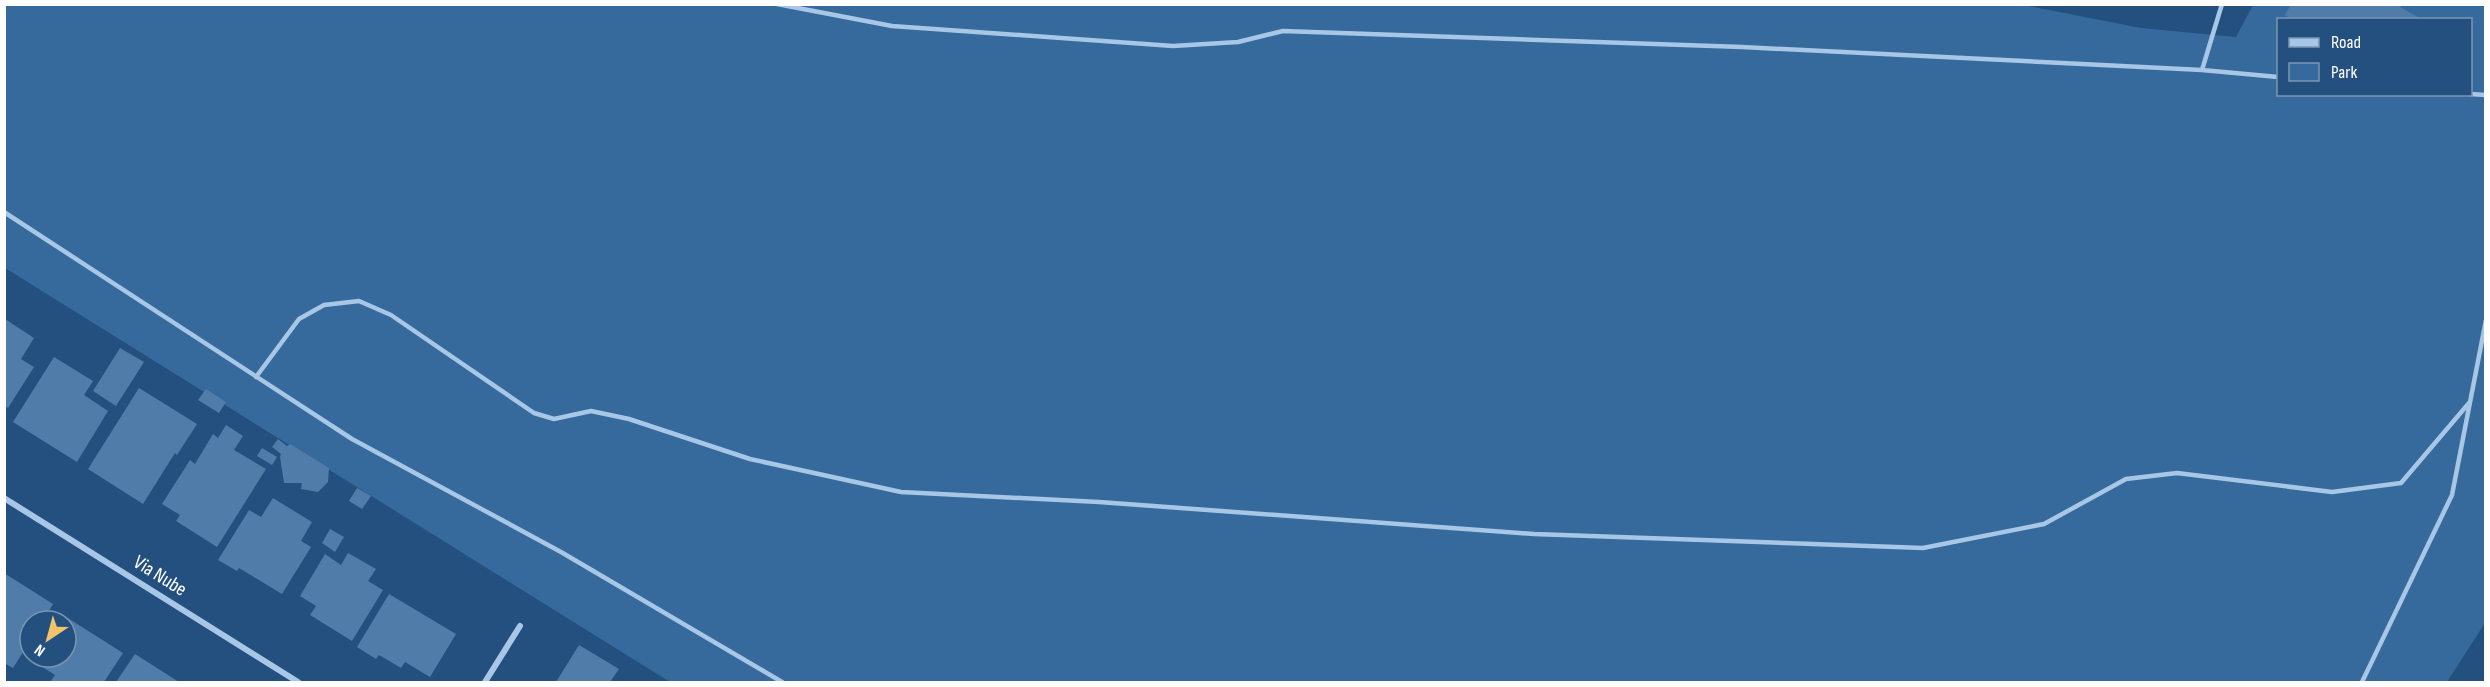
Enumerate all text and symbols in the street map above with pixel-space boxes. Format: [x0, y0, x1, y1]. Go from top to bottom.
legend [2277, 18, 2472, 96]
text: Road [2331, 32, 2361, 53]
text: Park [2331, 62, 2357, 83]
street label: Via Nube [129, 550, 191, 602]
north arrow [18, 609, 78, 669]
text: N [31, 640, 49, 660]

